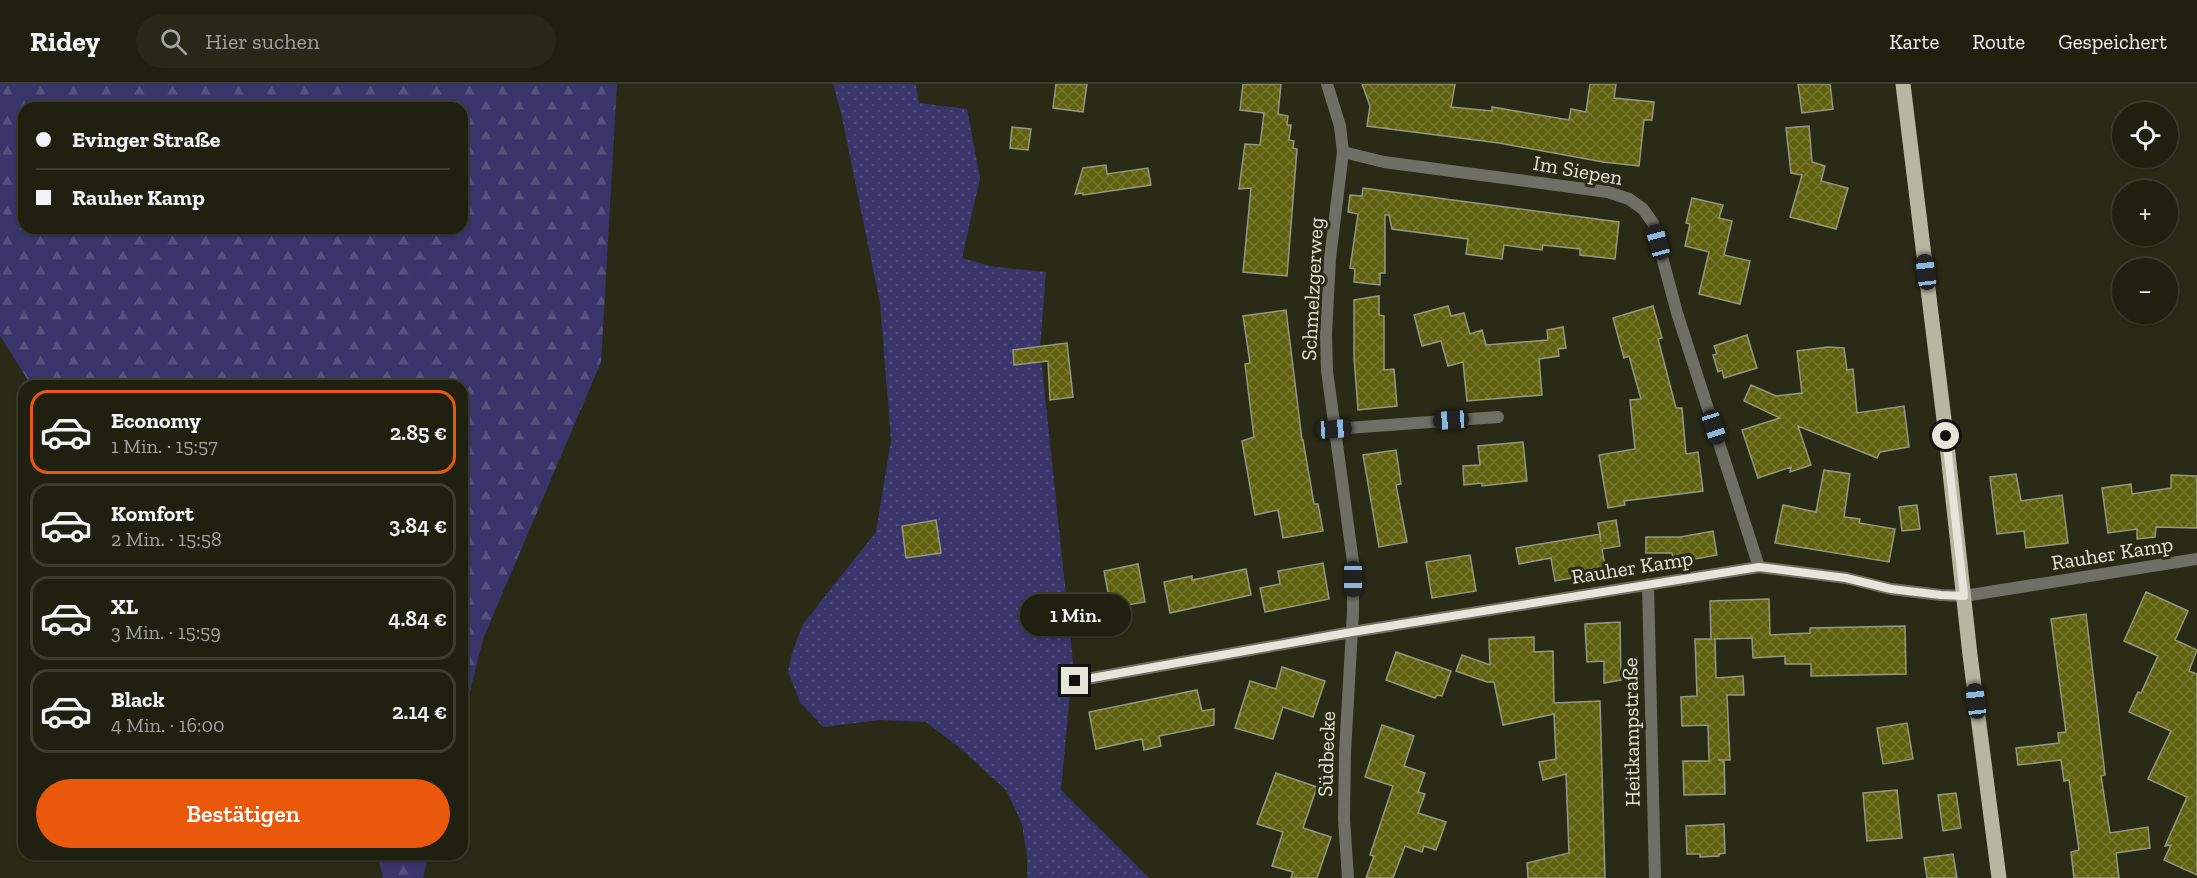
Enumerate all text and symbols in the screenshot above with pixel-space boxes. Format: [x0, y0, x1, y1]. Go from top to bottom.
search box [136, 14, 556, 68]
text: Ridey [30, 25, 100, 58]
icon: search [157, 25, 190, 58]
text: Hier suchen [205, 28, 320, 55]
text: Karte [1889, 29, 1939, 54]
text: Route [1972, 29, 2025, 54]
text: Gespeichert [2058, 29, 2167, 54]
map controls [2112, 102, 2178, 324]
button: locate [2112, 102, 2178, 168]
text: Evinger Straße [72, 126, 220, 153]
street label: Im Siepen [1531, 150, 1625, 190]
button: + [2112, 180, 2178, 246]
text: Rauher Kamp [72, 184, 205, 211]
street label: Schmelzgerweg [1296, 216, 1328, 361]
car [1645, 222, 1671, 262]
car [1915, 253, 1937, 291]
button: − [2112, 258, 2178, 324]
icon: car [39, 405, 93, 459]
text: Economy [111, 407, 201, 434]
car [1700, 407, 1728, 447]
car [1432, 410, 1470, 430]
text: 2.85 € [390, 419, 447, 446]
car [1315, 419, 1353, 439]
route start [1932, 422, 1959, 449]
text: 1 Min. · 15:57 [111, 434, 218, 458]
icon: car [39, 498, 93, 552]
text: Komfort [111, 500, 194, 527]
text: 3.84 € [389, 512, 447, 539]
text: 2 Min. · 15:58 [111, 527, 222, 551]
street label: Rauher Kamp [2049, 531, 2175, 575]
street label: Rauher Kamp [1569, 545, 1695, 589]
car [1344, 561, 1362, 597]
icon: car [39, 591, 93, 645]
text: XL [111, 593, 138, 620]
callout: 1 Min. [1020, 594, 1130, 636]
text: 1 Min. [1050, 603, 1101, 627]
text: 4.84 € [388, 605, 447, 632]
text: 3 Min. · 15:59 [111, 620, 221, 644]
street label: Heitkampstraße [1617, 657, 1645, 807]
route end [1061, 667, 1088, 694]
car [1965, 682, 1987, 720]
icon: car [39, 684, 93, 738]
text: Black [111, 686, 165, 713]
text: 2.14 € [392, 698, 447, 725]
street label: Südbecke [1312, 711, 1340, 797]
text: 4 Min. · 16:00 [111, 713, 225, 737]
button: Bestätigen [36, 779, 450, 848]

